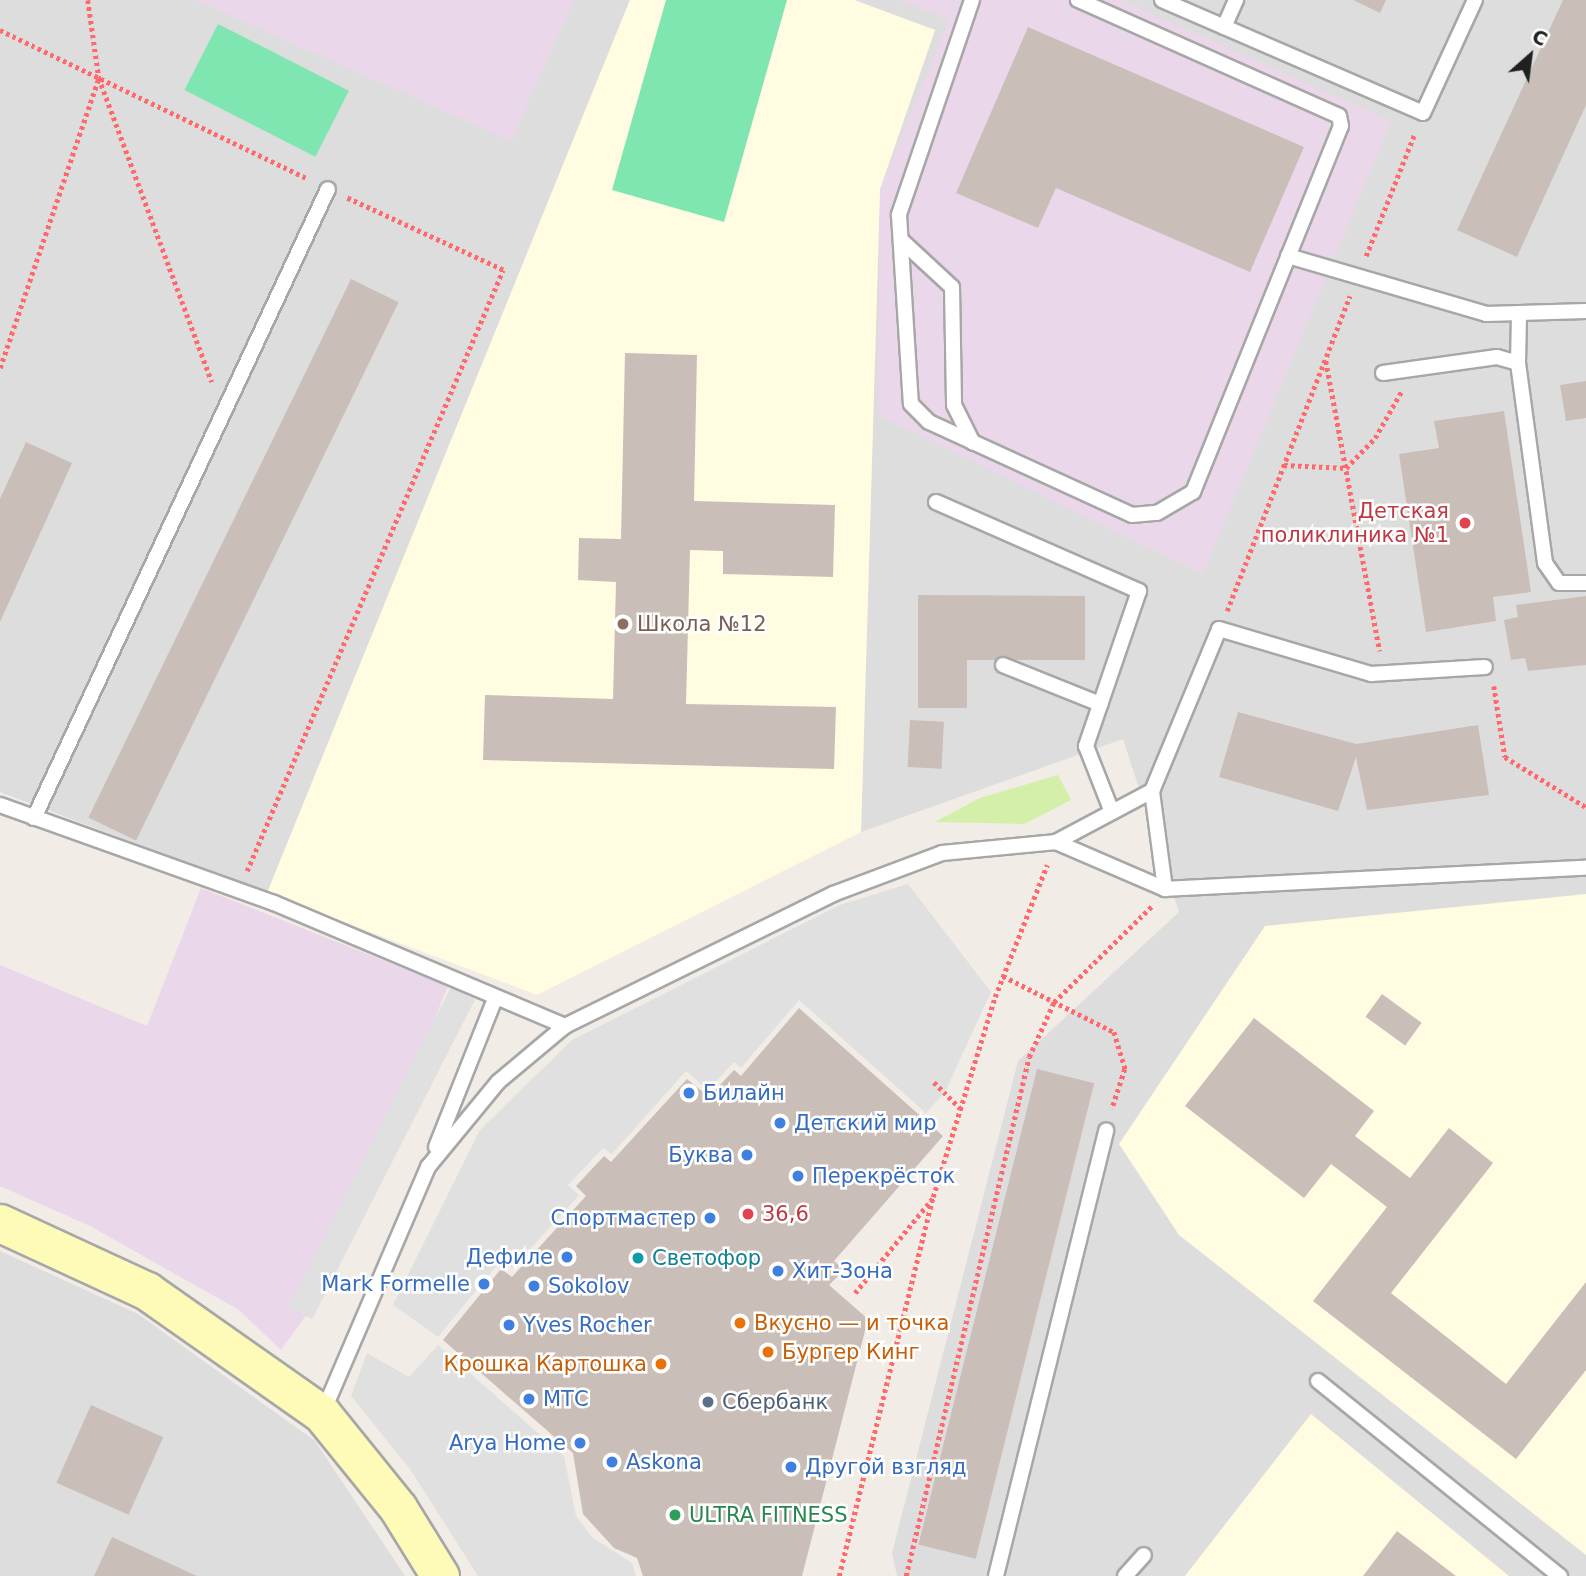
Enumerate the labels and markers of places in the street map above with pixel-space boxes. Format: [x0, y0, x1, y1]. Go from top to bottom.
place label: Детская поликлиника №1 [1261, 498, 1449, 548]
marker: Детская поликлиника №1 [1455, 513, 1475, 533]
place label: Школа №12 [637, 611, 767, 637]
marker: Школа №12 [615, 616, 631, 632]
place label: Билайн [703, 1080, 785, 1106]
marker: Билайн [681, 1085, 697, 1101]
place label: Детский мир [794, 1110, 937, 1136]
marker: Детский мир [772, 1115, 788, 1131]
place label: Буква [668, 1142, 733, 1168]
marker: Буква [739, 1147, 755, 1163]
place label: Перекрёсток [812, 1163, 955, 1189]
marker: Перекрёсток [790, 1168, 806, 1184]
place label: 36,6 [762, 1201, 809, 1227]
place label: Спортмастер [550, 1205, 696, 1231]
marker: 36,6 [740, 1206, 756, 1222]
marker: Спортмастер [702, 1210, 718, 1226]
place label: Дефиле [466, 1244, 553, 1270]
place label: Светофор [652, 1245, 761, 1271]
marker: Дефиле [559, 1249, 575, 1265]
marker: Светофор [630, 1250, 646, 1266]
place label: Хит-Зона [792, 1258, 893, 1284]
marker: Хит-Зона [770, 1263, 786, 1279]
place label: Mark Formelle [321, 1271, 470, 1297]
place label: Sokolov [548, 1273, 630, 1299]
marker: Mark Formelle [476, 1276, 492, 1292]
marker: Sokolov [526, 1278, 542, 1294]
place label: Вкусно — и точка [754, 1310, 949, 1336]
place label: Yves Rocher [523, 1312, 652, 1338]
marker: Вкусно — и точка [732, 1315, 748, 1331]
marker: Yves Rocher [501, 1317, 517, 1333]
place label: Бургер Кинг [782, 1339, 919, 1365]
marker: Бургер Кинг [760, 1344, 776, 1360]
place label: Крошка Картошка [444, 1351, 647, 1377]
marker: Крошка Картошка [653, 1356, 669, 1372]
place label: МТС [543, 1386, 589, 1412]
place label: Сбербанк [722, 1389, 828, 1415]
marker: МТС [521, 1391, 537, 1407]
marker: Сбербанк [700, 1394, 716, 1410]
place label: Arya Home [449, 1430, 566, 1456]
marker: Arya Home [572, 1435, 588, 1451]
place label: Askona [626, 1449, 702, 1475]
marker: Askona [604, 1454, 620, 1470]
place label: Другой взгляд [805, 1454, 967, 1480]
marker: Другой взгляд [783, 1459, 799, 1475]
place label: ULTRA FITNESS [689, 1502, 848, 1528]
marker: ULTRA FITNESS [667, 1507, 683, 1523]

